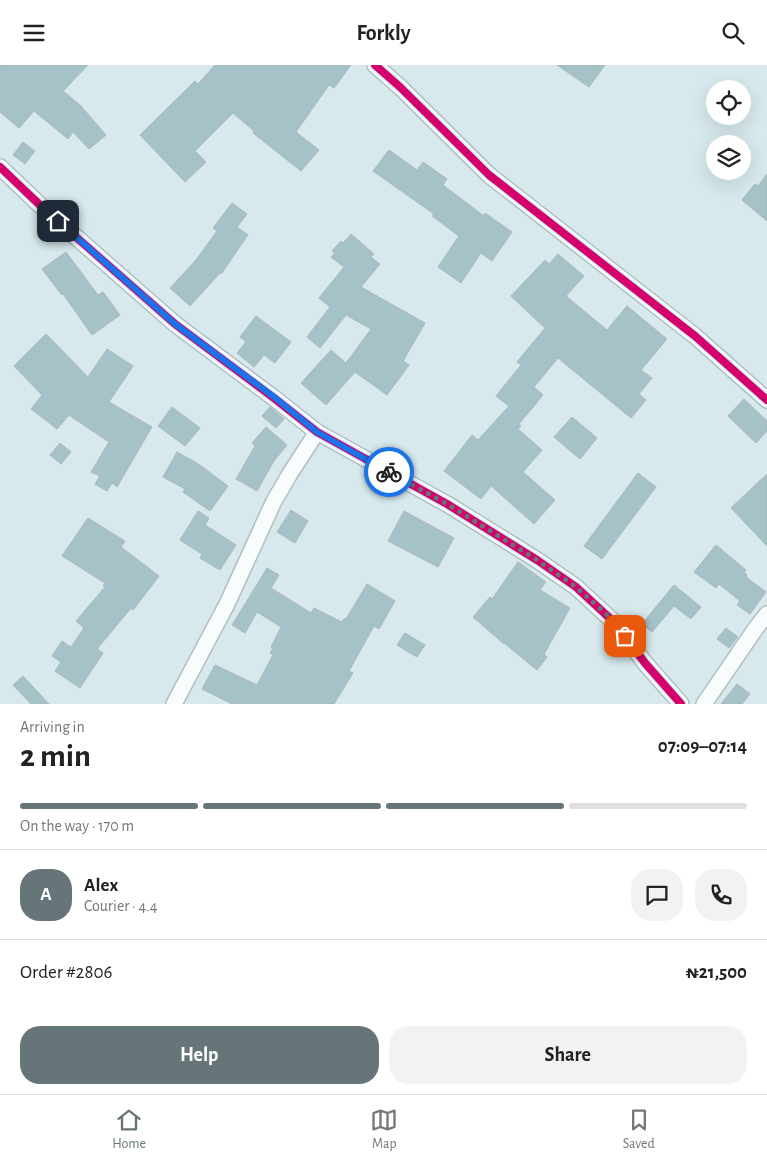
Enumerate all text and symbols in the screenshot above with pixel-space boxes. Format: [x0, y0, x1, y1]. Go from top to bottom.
icon: menu [20, 19, 48, 47]
icon: search [719, 19, 747, 47]
text: Forkly [356, 22, 411, 44]
map controls [706, 80, 751, 180]
button: locate [706, 80, 751, 125]
button: layers [706, 135, 751, 180]
pin [37, 200, 79, 242]
icon: home [44, 207, 72, 235]
courier [364, 447, 414, 497]
icon: bike [375, 458, 403, 486]
pin [604, 615, 646, 657]
icon: bag [611, 622, 639, 650]
text: Arriving in [20, 719, 85, 735]
text: 07:09–07:14 [658, 737, 747, 756]
text: 2 min [20, 740, 91, 772]
text: On the way · 170 m [20, 818, 134, 834]
button: chat [631, 869, 683, 921]
button: phone [695, 869, 747, 921]
text: Alex [84, 876, 118, 895]
text: A [40, 885, 52, 904]
text: Courier · 4.4 [84, 898, 157, 914]
text: Order #2806 [20, 963, 112, 982]
text: ₦21,500 [685, 963, 747, 982]
button: Help [20, 1026, 379, 1084]
button: Share [389, 1026, 747, 1084]
tab: Home [112, 1106, 146, 1153]
tab: Map [370, 1106, 398, 1153]
tab: Saved [623, 1106, 655, 1153]

